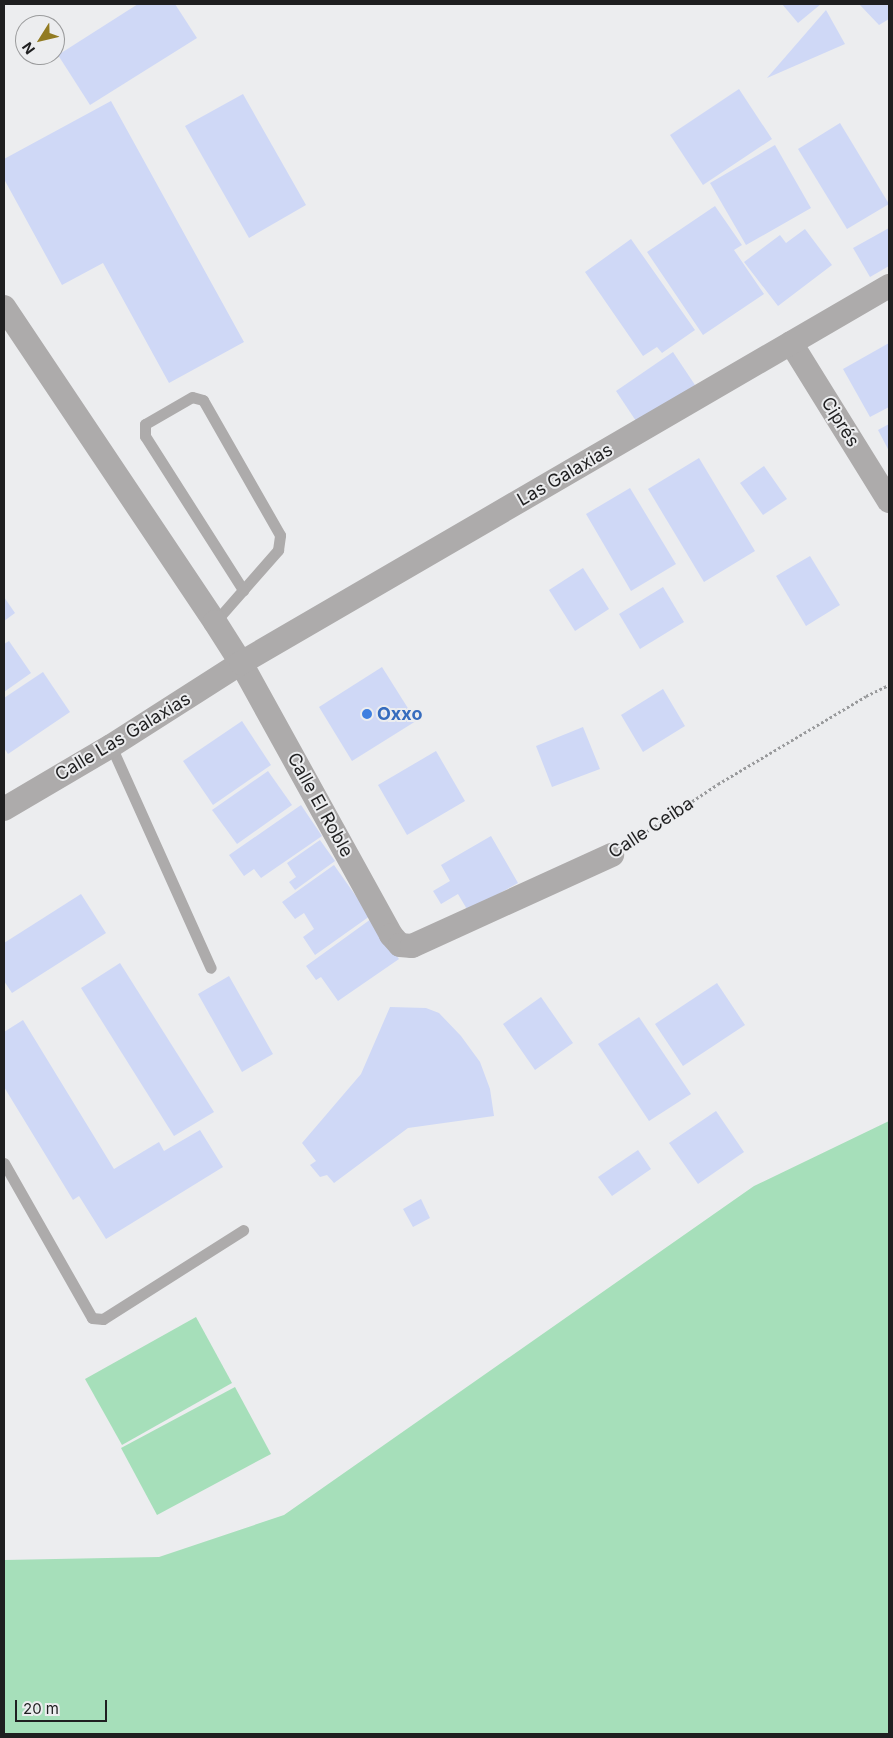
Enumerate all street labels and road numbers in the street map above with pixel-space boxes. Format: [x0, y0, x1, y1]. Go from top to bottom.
street label: Ciprés [816, 393, 864, 451]
street label: Las Galaxias [513, 439, 617, 511]
street label: Calle Las Galaxias [51, 688, 195, 786]
street label: Calle El Roble [282, 749, 358, 861]
street label: Calle Ceiba [605, 793, 697, 863]

